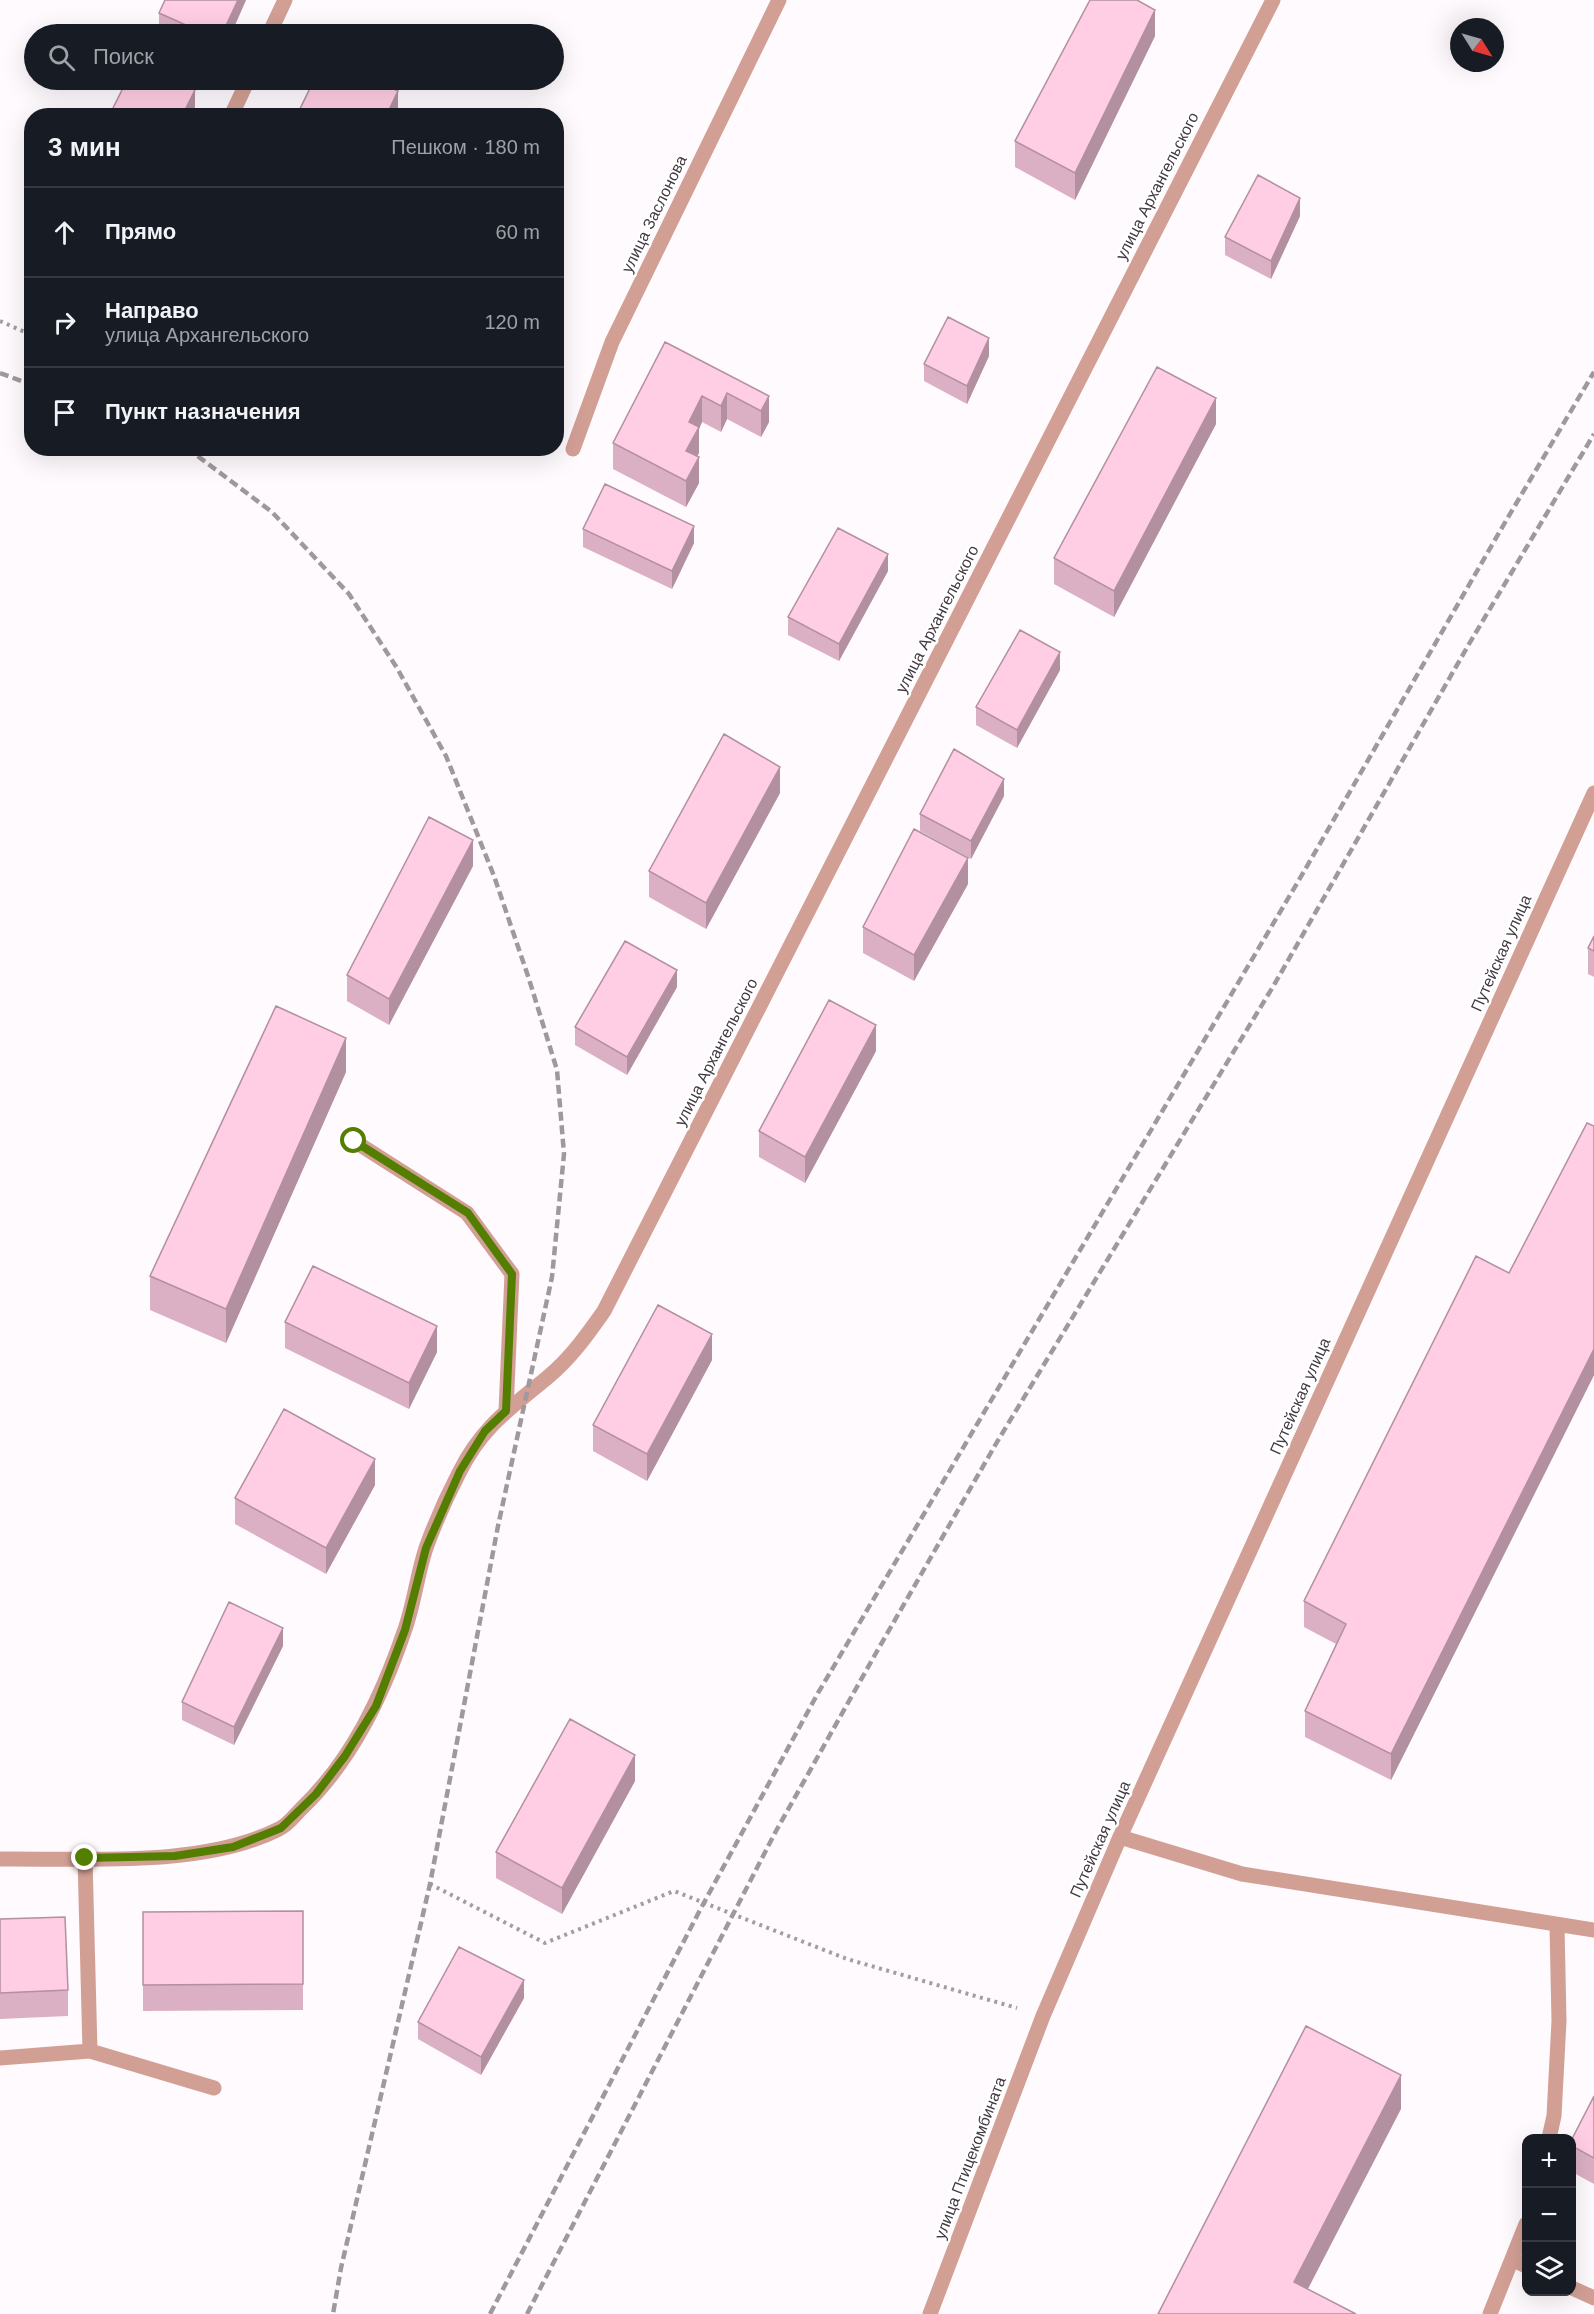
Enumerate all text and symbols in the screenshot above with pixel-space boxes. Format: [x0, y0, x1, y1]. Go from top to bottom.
north arrow [1450, 18, 1504, 72]
search box [24, 24, 564, 90]
icon: search [45, 41, 78, 74]
text: Поиск [93, 44, 154, 69]
street label: улица Архангельского [1112, 109, 1202, 263]
text: 3 мин [48, 132, 121, 162]
text: Пешком · 180 m [391, 136, 540, 158]
street label: улица Заслонова [618, 152, 690, 275]
icon: ahead [48, 216, 81, 249]
text: Прямо [105, 219, 176, 244]
text: 60 m [496, 221, 540, 243]
text: Направо [105, 298, 199, 323]
icon: right [48, 306, 81, 339]
text: 120 m [484, 311, 540, 333]
text: улица Архангельского [105, 324, 309, 346]
icon: arrive [48, 396, 81, 429]
text: Пункт назначения [105, 399, 301, 424]
street label: улица Архангельского [892, 542, 982, 696]
street label: Путейская улица [1468, 892, 1534, 1014]
street label: улица Архангельского [671, 975, 761, 1129]
route start [340, 1127, 366, 1153]
street label: Путейская улица [1267, 1335, 1333, 1457]
street label: Путейская улица [1067, 1778, 1133, 1900]
route end [71, 1844, 97, 1870]
street label: улица Птицекомбината [931, 2074, 1009, 2242]
map controls [1522, 2134, 1576, 2296]
button: + [1522, 2134, 1576, 2188]
button: − [1522, 2188, 1576, 2242]
button: layers [1522, 2242, 1576, 2296]

